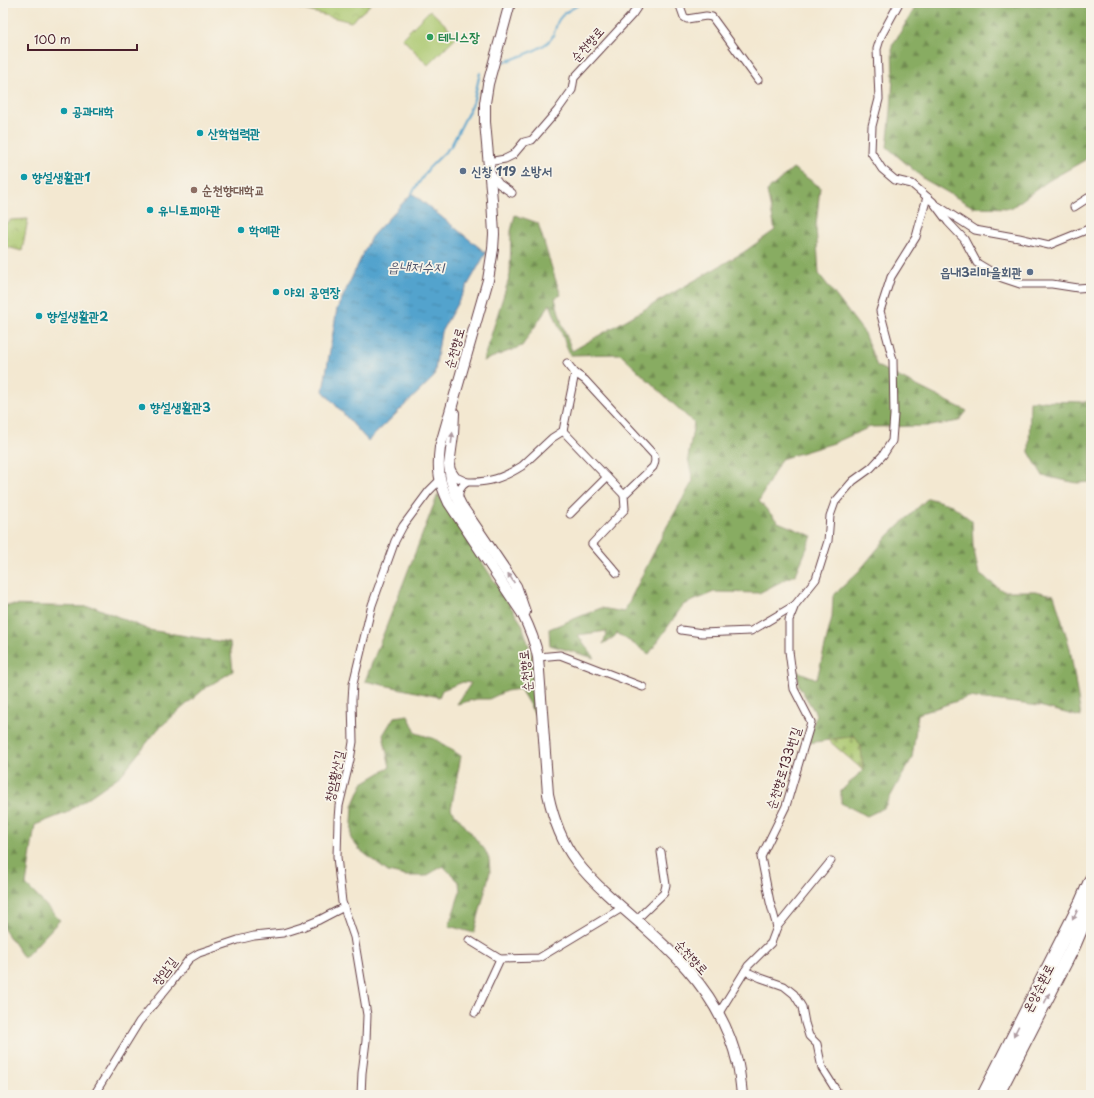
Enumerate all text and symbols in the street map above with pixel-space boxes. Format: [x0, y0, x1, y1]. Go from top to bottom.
street label: 순천향로 [566, 22, 608, 66]
scale bar [28, 26, 137, 52]
place label: 테니스장 [438, 27, 480, 46]
text: 100 m [34, 30, 71, 48]
marker: 테니스장 [425, 32, 435, 42]
place label: 공과대학 [72, 101, 114, 120]
marker: 공과대학 [59, 106, 69, 116]
place label: 산학협력관 [207, 123, 261, 142]
marker: 산학협력관 [195, 128, 205, 138]
place label: 신창 119 소방서 [471, 161, 552, 180]
marker: 신창 119 소방서 [458, 166, 468, 176]
place label: 향설생활관1 [31, 167, 91, 186]
marker: 향설생활관1 [19, 172, 29, 182]
place label: 순천향대학교 [202, 180, 265, 199]
marker: 순천향대학교 [189, 185, 199, 195]
place label: 유니토피아관 [158, 200, 221, 219]
marker: 유니토피아관 [145, 205, 155, 215]
place label: 학예관 [248, 220, 281, 239]
marker: 학예관 [236, 225, 246, 235]
water label: 읍내저수지 [388, 256, 446, 277]
place label: 읍내3리마을회관 [940, 262, 1023, 281]
marker: 읍내3리마을회관 [1025, 267, 1035, 277]
place label: 야외 공연장 [284, 282, 341, 301]
marker: 야외 공연장 [271, 287, 281, 297]
place label: 향설생활관2 [46, 306, 108, 325]
marker: 향설생활관2 [34, 311, 44, 321]
street label: 순천향로 [439, 325, 468, 371]
place label: 향설생활관3 [149, 397, 211, 416]
marker: 향설생활관3 [137, 402, 147, 412]
one-way arrow [449, 432, 455, 444]
one-way arrow [507, 573, 515, 583]
street label: 순천향로 [513, 649, 536, 693]
street label: 순천향로133번길 [760, 724, 805, 812]
street label: 창암황산길 [319, 748, 348, 803]
one-way arrow [1071, 909, 1078, 921]
street label: 순천향로 [671, 935, 713, 979]
street label: 창암길 [147, 952, 181, 989]
street label: 온양순환로 [1017, 960, 1058, 1015]
one-way arrow [1043, 992, 1050, 1004]
one-way arrow [1013, 1025, 1019, 1037]

